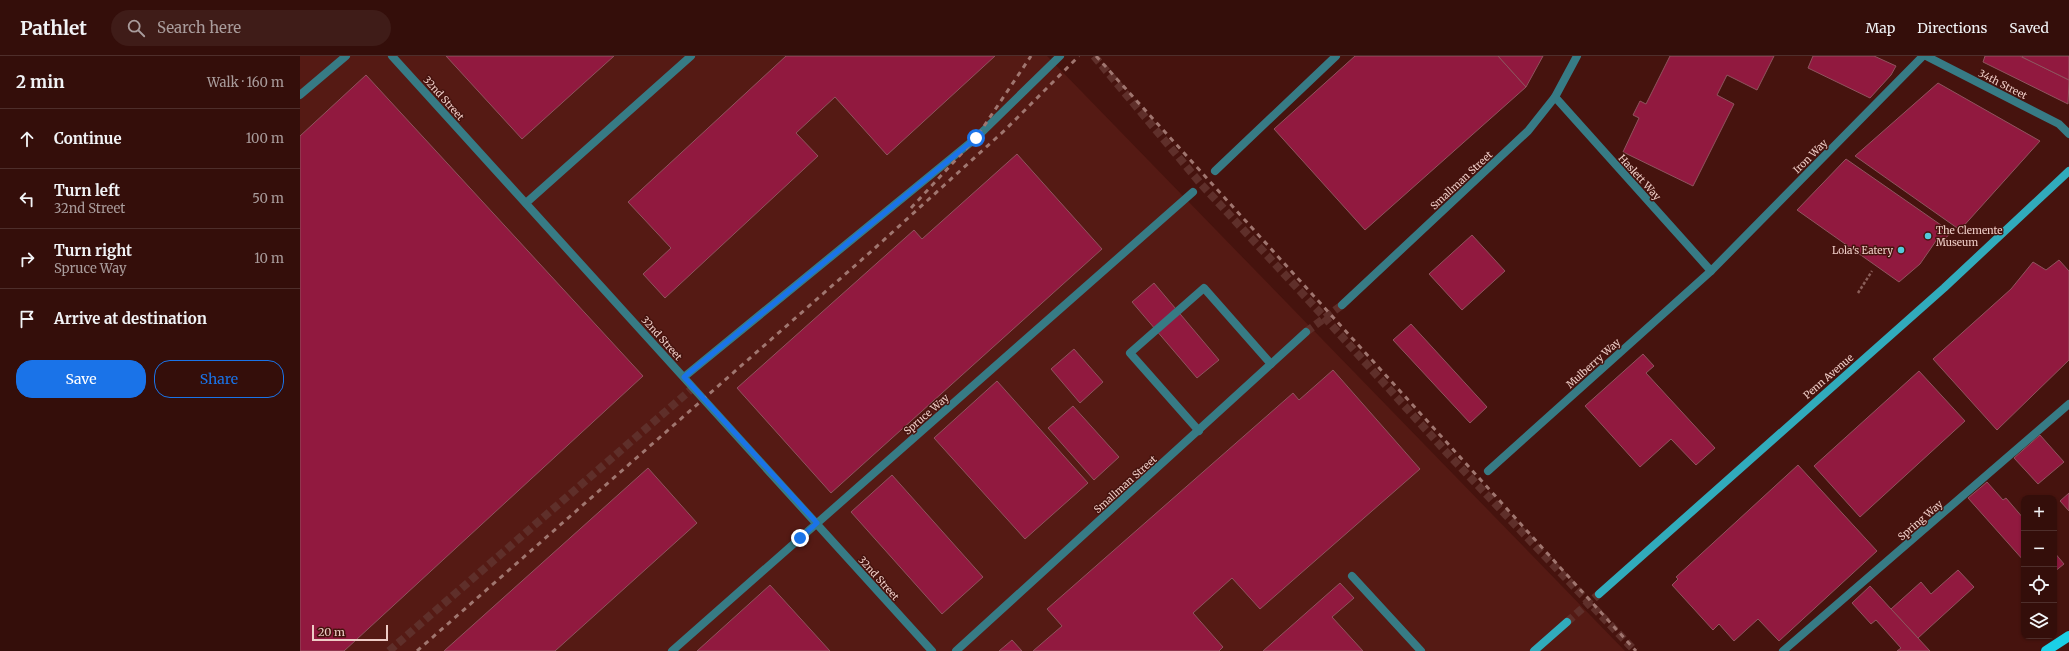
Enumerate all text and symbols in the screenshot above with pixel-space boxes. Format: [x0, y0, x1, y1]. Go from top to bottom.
search box [111, 10, 391, 46]
text: Pathlet [20, 16, 87, 40]
icon: search [125, 17, 147, 39]
text: Search here [157, 18, 241, 37]
text: Map [1865, 19, 1895, 37]
text: Directions [1917, 19, 1987, 37]
text: Saved [2009, 19, 2049, 37]
street label: 34th Street [1976, 67, 2029, 102]
text: 2 min [16, 71, 64, 93]
text: Walk · 160 m [207, 74, 284, 91]
street label: 32nd Street [420, 74, 467, 123]
icon: ahead [16, 128, 38, 150]
text: Continue [54, 129, 122, 148]
route start [967, 129, 985, 147]
text: 100 m [246, 130, 284, 147]
street label: Iron Way [1790, 136, 1830, 176]
street label: Smallman Street [1428, 148, 1495, 212]
street label: Haslett Way [1616, 152, 1664, 203]
text: Turn left [54, 181, 120, 200]
icon: left [16, 188, 38, 210]
text: 50 m [252, 190, 284, 207]
text: 32nd Street [54, 200, 125, 217]
place label: The Clemente Museum [1936, 224, 2003, 249]
marker: The Clemente Museum [1923, 231, 1933, 241]
text: Turn right [54, 241, 132, 260]
place label: Lola's Eatery [1832, 244, 1893, 257]
marker: Lola's Eatery [1896, 245, 1906, 255]
icon: right [16, 248, 38, 270]
text: 10 m [254, 250, 284, 267]
text: Spruce Way [54, 260, 127, 277]
icon: arrive [16, 308, 38, 330]
text: Arrive at destination [54, 309, 207, 328]
street label: 32nd Street [638, 314, 685, 363]
street label: Mulberry Way [1564, 336, 1623, 391]
street label: Penn Avenue [1801, 351, 1856, 402]
button: Save [16, 360, 146, 398]
button: Share [154, 360, 284, 398]
street label: Spruce Way [901, 391, 952, 438]
street label: Smallman Street [1091, 453, 1160, 516]
map controls [2021, 495, 2057, 639]
button: + [2021, 495, 2057, 531]
street label: Spring Way [1895, 497, 1946, 543]
route end [791, 529, 809, 547]
button: − [2021, 531, 2057, 567]
street label: 32nd Street [855, 554, 902, 603]
button: locate [2021, 567, 2057, 603]
button: layers [2021, 603, 2057, 639]
scale bar [312, 623, 388, 642]
text: 20 m [318, 625, 345, 639]

